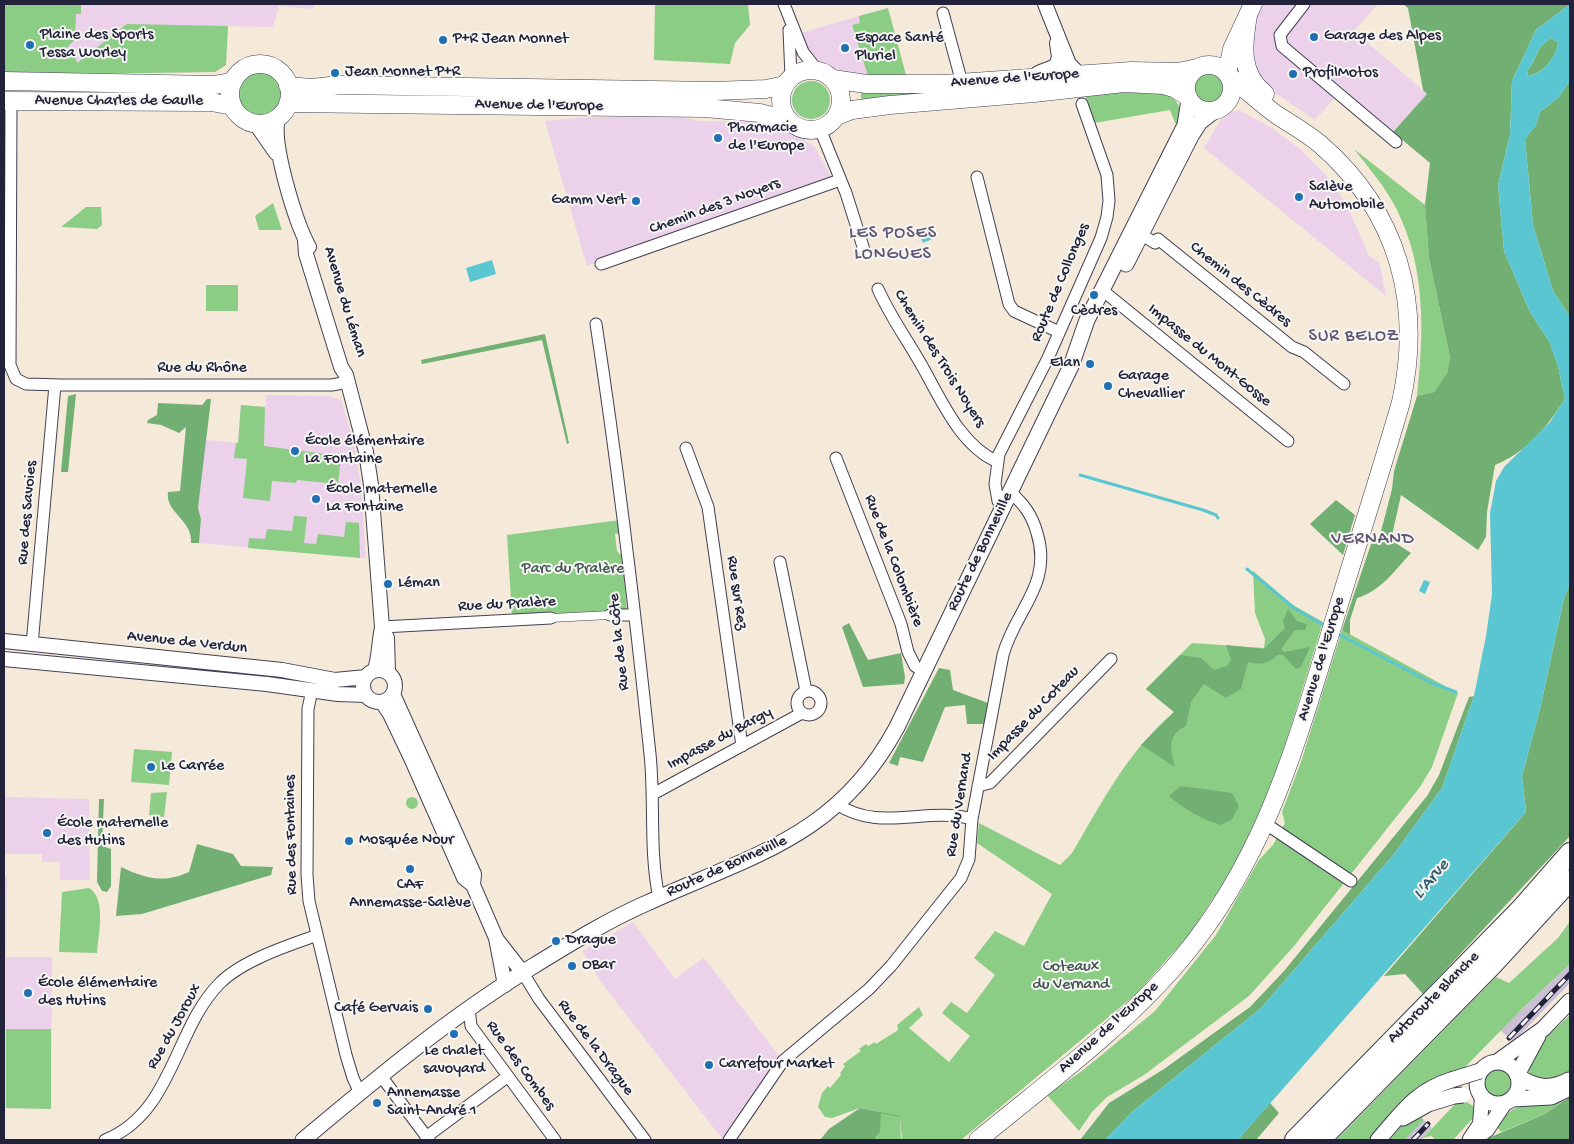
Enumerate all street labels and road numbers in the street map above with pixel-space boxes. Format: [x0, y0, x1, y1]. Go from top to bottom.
street label: Avenue de l'Europe [950, 65, 1080, 93]
street label: Avenue Charles de Gaulle [35, 92, 203, 112]
street label: Avenue de l'Europe [475, 95, 603, 117]
street label: Chemin des 3 Noyers [647, 174, 783, 240]
street label: Route de Collonges [1027, 221, 1095, 345]
street label: Chemin des Cèdres [1185, 238, 1295, 332]
street label: Avenue du Léman [318, 244, 370, 360]
street label: Chemin des Trois Noyers [889, 287, 989, 431]
street label: Impasse du Mont-Gosse [1143, 300, 1275, 412]
street label: Rue du Rhône [157, 359, 247, 379]
street label: Rue des Savoies [14, 460, 42, 566]
street label: Route de Bonneville [944, 489, 1018, 615]
street label: Rue de la Colombière [859, 492, 927, 630]
street label: Rue sur Rez [721, 555, 751, 631]
street label: Rue du Pralère [458, 593, 556, 617]
street label: Rue de la Côte [605, 593, 635, 691]
street label: Avenue de l'Europe [1294, 595, 1350, 723]
street label: Avenue de Verdun [126, 627, 248, 659]
street label: Impasse du Coteau [984, 663, 1084, 765]
street label: Impasse du Bargy [664, 703, 776, 775]
street label: Rue du Vernand [942, 752, 978, 858]
street label: Rue des Fontaines [281, 775, 303, 895]
street label: Route de Bonneville [664, 832, 790, 902]
street label: Autoroute Blanche [1384, 948, 1484, 1048]
street label: Avenue de l'Europe [1055, 978, 1163, 1078]
street label: Rue du Joroux [144, 981, 206, 1073]
street label: Rue de la Drague [553, 996, 637, 1100]
street label: Rue des Combes [481, 1017, 559, 1115]

